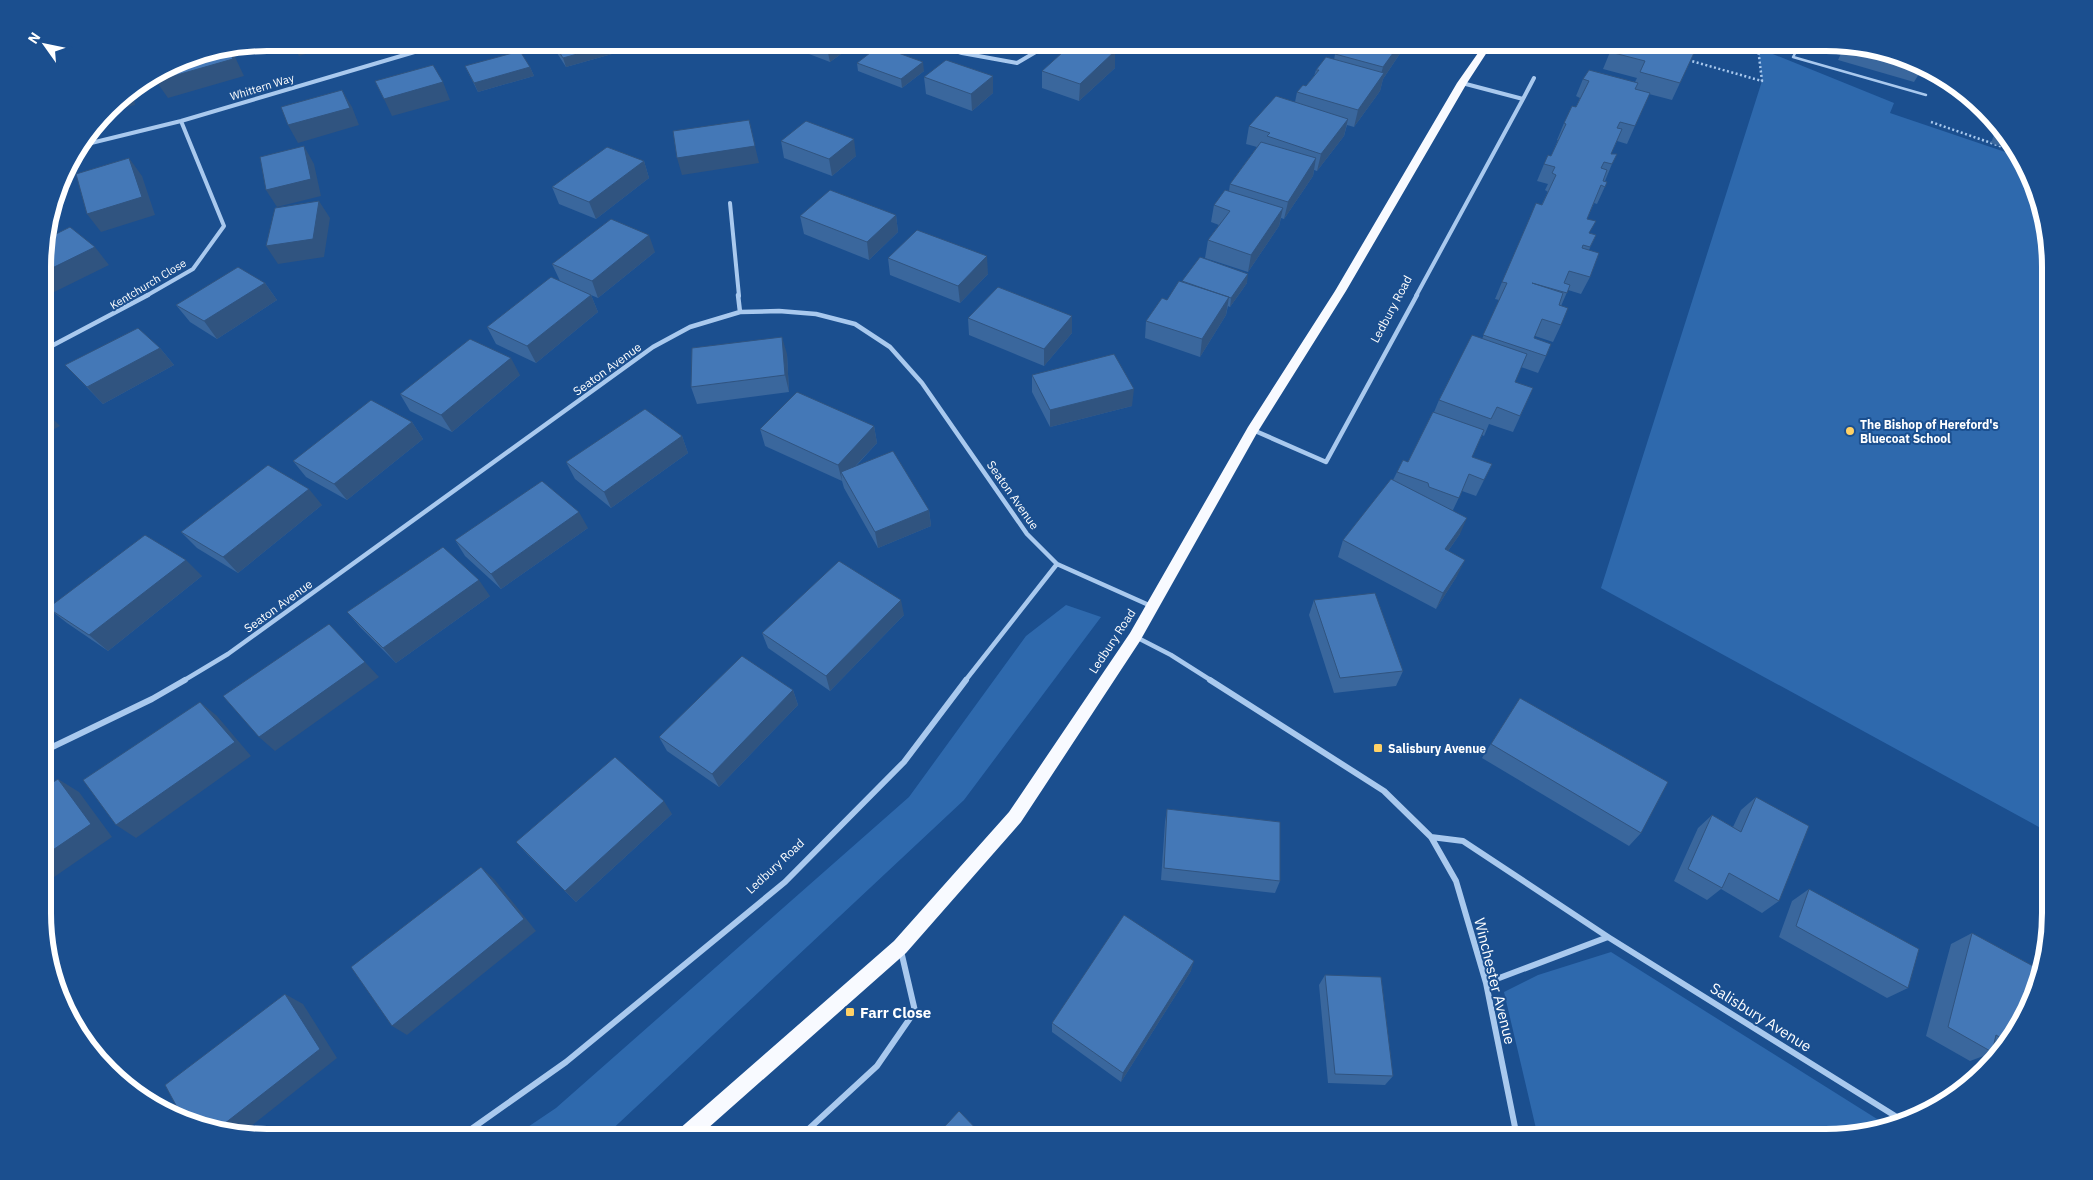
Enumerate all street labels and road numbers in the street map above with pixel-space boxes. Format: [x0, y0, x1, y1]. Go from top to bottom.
street label: Whittern Way [228, 70, 296, 103]
street label: Kentchurch Close [107, 256, 189, 312]
street label: Ledbury Road [1367, 273, 1415, 345]
street label: Seaton Avenue [570, 339, 644, 399]
street label: Seaton Avenue [984, 458, 1042, 533]
street label: Seaton Avenue [241, 576, 315, 636]
street label: Ledbury Road [1086, 606, 1138, 676]
street label: Ledbury Road [743, 835, 807, 897]
street label: Winchester Avenue [1470, 916, 1520, 1046]
street label: Salisbury Avenue [1707, 978, 1815, 1056]

